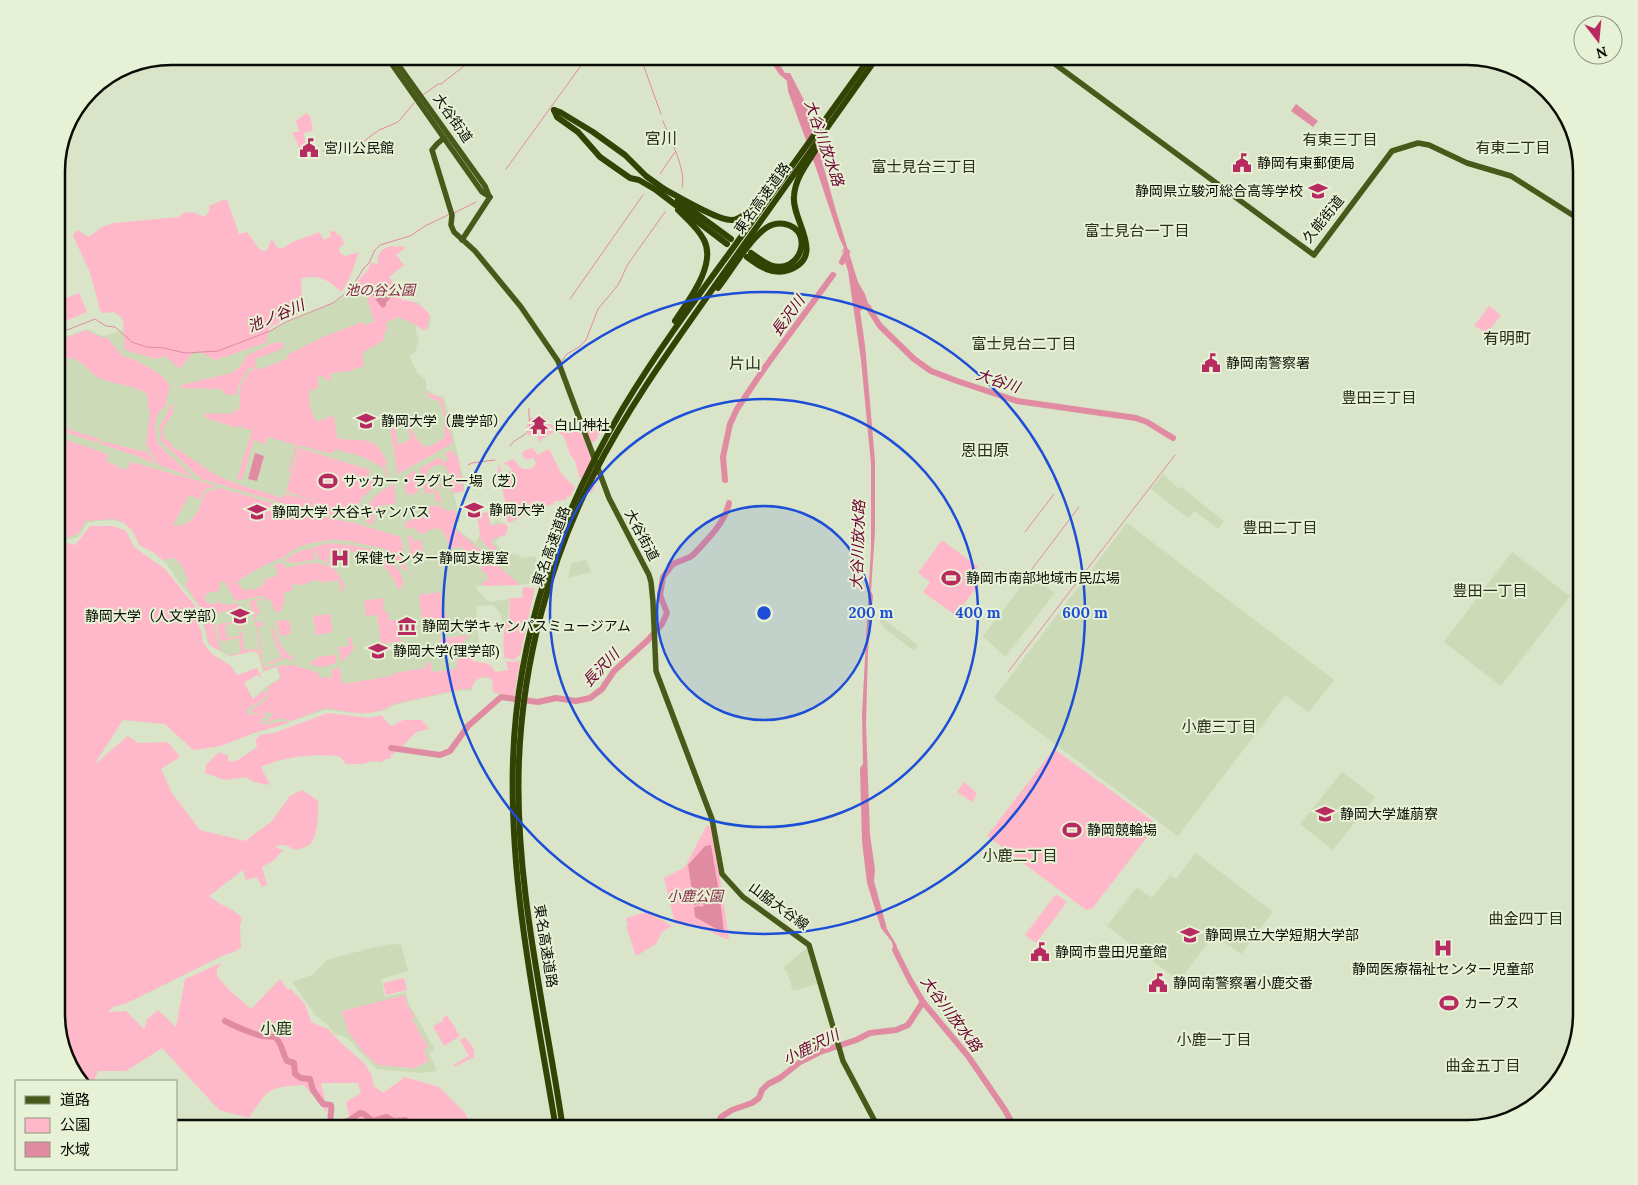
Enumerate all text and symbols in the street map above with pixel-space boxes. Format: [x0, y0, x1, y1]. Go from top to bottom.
north arrow [1573, 15, 1623, 65]
text: N [1594, 42, 1609, 63]
street label: 大谷街道 [430, 90, 476, 146]
water label: 大谷川放水路 [801, 97, 849, 190]
district label: 宮川 [645, 128, 677, 148]
district label: 有東三丁目 [1302, 130, 1378, 149]
public building icon: 宮川公民館 [298, 137, 320, 159]
district label: 有東二丁目 [1475, 138, 1551, 157]
place label: 宮川公民館 [324, 139, 394, 157]
public building icon: 静岡有東郵便局 [1231, 152, 1253, 174]
place label: 静岡有東郵便局 [1257, 154, 1355, 172]
district label: 富士見台三丁目 [871, 157, 977, 176]
street label: 東名高速道路 [730, 159, 794, 237]
school or university icon: 静岡県立駿河総合高等学校 [1307, 180, 1329, 202]
place label: 静岡県立駿河総合高等学校 [1135, 182, 1303, 200]
street label: 久能街道 [1298, 192, 1348, 246]
district label: 富士見台一丁目 [1084, 221, 1190, 240]
park label: 池の谷公園 [345, 281, 417, 299]
water label: 長沢川 [767, 290, 810, 339]
water label: 池ノ谷川 [244, 294, 309, 336]
district label: 有明町 [1483, 328, 1531, 348]
district label: 富士見台二丁目 [971, 334, 1077, 353]
public building icon: 静岡南警察署 [1200, 352, 1222, 374]
district label: 片山 [729, 353, 761, 373]
place label: 静岡南警察署 [1226, 354, 1310, 372]
water label: 大谷川 [974, 365, 1024, 397]
district label: 豊田三丁目 [1341, 388, 1417, 407]
school or university icon: 静岡大学（農学部） [355, 410, 377, 432]
place label: 静岡大学（農学部） [381, 412, 507, 430]
temple icon: 白山神社 [528, 414, 550, 436]
place label: 白山神社 [554, 416, 610, 434]
district label: 恩田原 [961, 440, 1009, 460]
sports icon: サッカー・ラグビー場（芝） [317, 470, 339, 492]
place label: サッカー・ラグビー場（芝） [343, 472, 525, 490]
water label: 大谷川放水路 [846, 498, 869, 590]
school or university icon: 静岡大学 [463, 499, 485, 521]
school or university icon: 静岡大学 大谷キャンパス [246, 501, 268, 523]
place label: 静岡大学 [489, 501, 545, 519]
place label: 静岡大学 大谷キャンパス [272, 503, 430, 521]
street label: 東名高速道路 [528, 503, 574, 589]
street label: 大谷街道 [621, 506, 663, 564]
district label: 豊田二丁目 [1242, 518, 1318, 537]
hospital icon: 保健センター静岡支援室 [329, 547, 351, 569]
place label: 保健センター静岡支援室 [355, 549, 509, 567]
sports icon: 静岡市南部地域市民広場 [940, 567, 962, 589]
place label: 静岡市南部地域市民広場 [966, 569, 1120, 587]
district label: 豊田一丁目 [1452, 581, 1528, 600]
text: 200 m [849, 603, 894, 622]
text: 400 m [955, 603, 1001, 622]
text: 600 m [1062, 603, 1108, 622]
centre of rings [755, 604, 773, 622]
school or university icon: 静岡大学（人文学部） [229, 605, 251, 627]
place label: 静岡大学（人文学部） [85, 607, 225, 625]
museum icon: 静岡大学キャンパスミュージアム [396, 615, 418, 637]
place label: 静岡大学キャンパスミュージアム [422, 617, 631, 635]
school or university icon: 静岡大学(理学部) [367, 640, 389, 662]
place label: 静岡大学(理学部) [393, 642, 500, 660]
water label: 長沢川 [578, 643, 624, 690]
district label: 小鹿三丁目 [1181, 717, 1257, 736]
school or university icon: 静岡大学雄萠寮 [1314, 803, 1336, 825]
place label: 静岡大学雄萠寮 [1340, 805, 1438, 823]
sports icon: 静岡競輪場 [1061, 819, 1083, 841]
place label: 静岡競輪場 [1087, 821, 1157, 839]
district label: 小鹿二丁目 [982, 846, 1058, 865]
street label: 山脇大谷線 [745, 878, 813, 934]
park label: 小鹿公園 [667, 887, 725, 905]
street label: 東名高速道路 [531, 903, 561, 989]
district label: 曲金四丁目 [1488, 909, 1564, 928]
school or university icon: 静岡県立大学短期大学部 [1179, 924, 1201, 946]
place label: 静岡県立大学短期大学部 [1205, 926, 1359, 944]
hospital icon: 静岡医療福祉センター児童部 [1432, 937, 1454, 959]
public building icon: 静岡市豊田児童館 [1029, 941, 1051, 963]
place label: 静岡市豊田児童館 [1055, 943, 1167, 961]
place label: 静岡医療福祉センター児童部 [1352, 960, 1534, 978]
water label: 大谷川放水路 [917, 972, 987, 1057]
public building icon: 静岡南警察署小鹿交番 [1147, 972, 1169, 994]
place label: 静岡南警察署小鹿交番 [1173, 974, 1313, 992]
sports icon: カーブス [1438, 992, 1460, 1014]
place label: カーブス [1464, 994, 1519, 1012]
district label: 小鹿 [260, 1018, 292, 1038]
water label: 小鹿沢川 [780, 1024, 844, 1068]
district label: 小鹿一丁目 [1176, 1030, 1252, 1049]
district label: 曲金五丁目 [1445, 1056, 1521, 1075]
legend [15, 1080, 178, 1170]
text: 道路 [60, 1090, 90, 1109]
text: 公園 [60, 1115, 90, 1134]
text: 水域 [60, 1140, 90, 1159]

